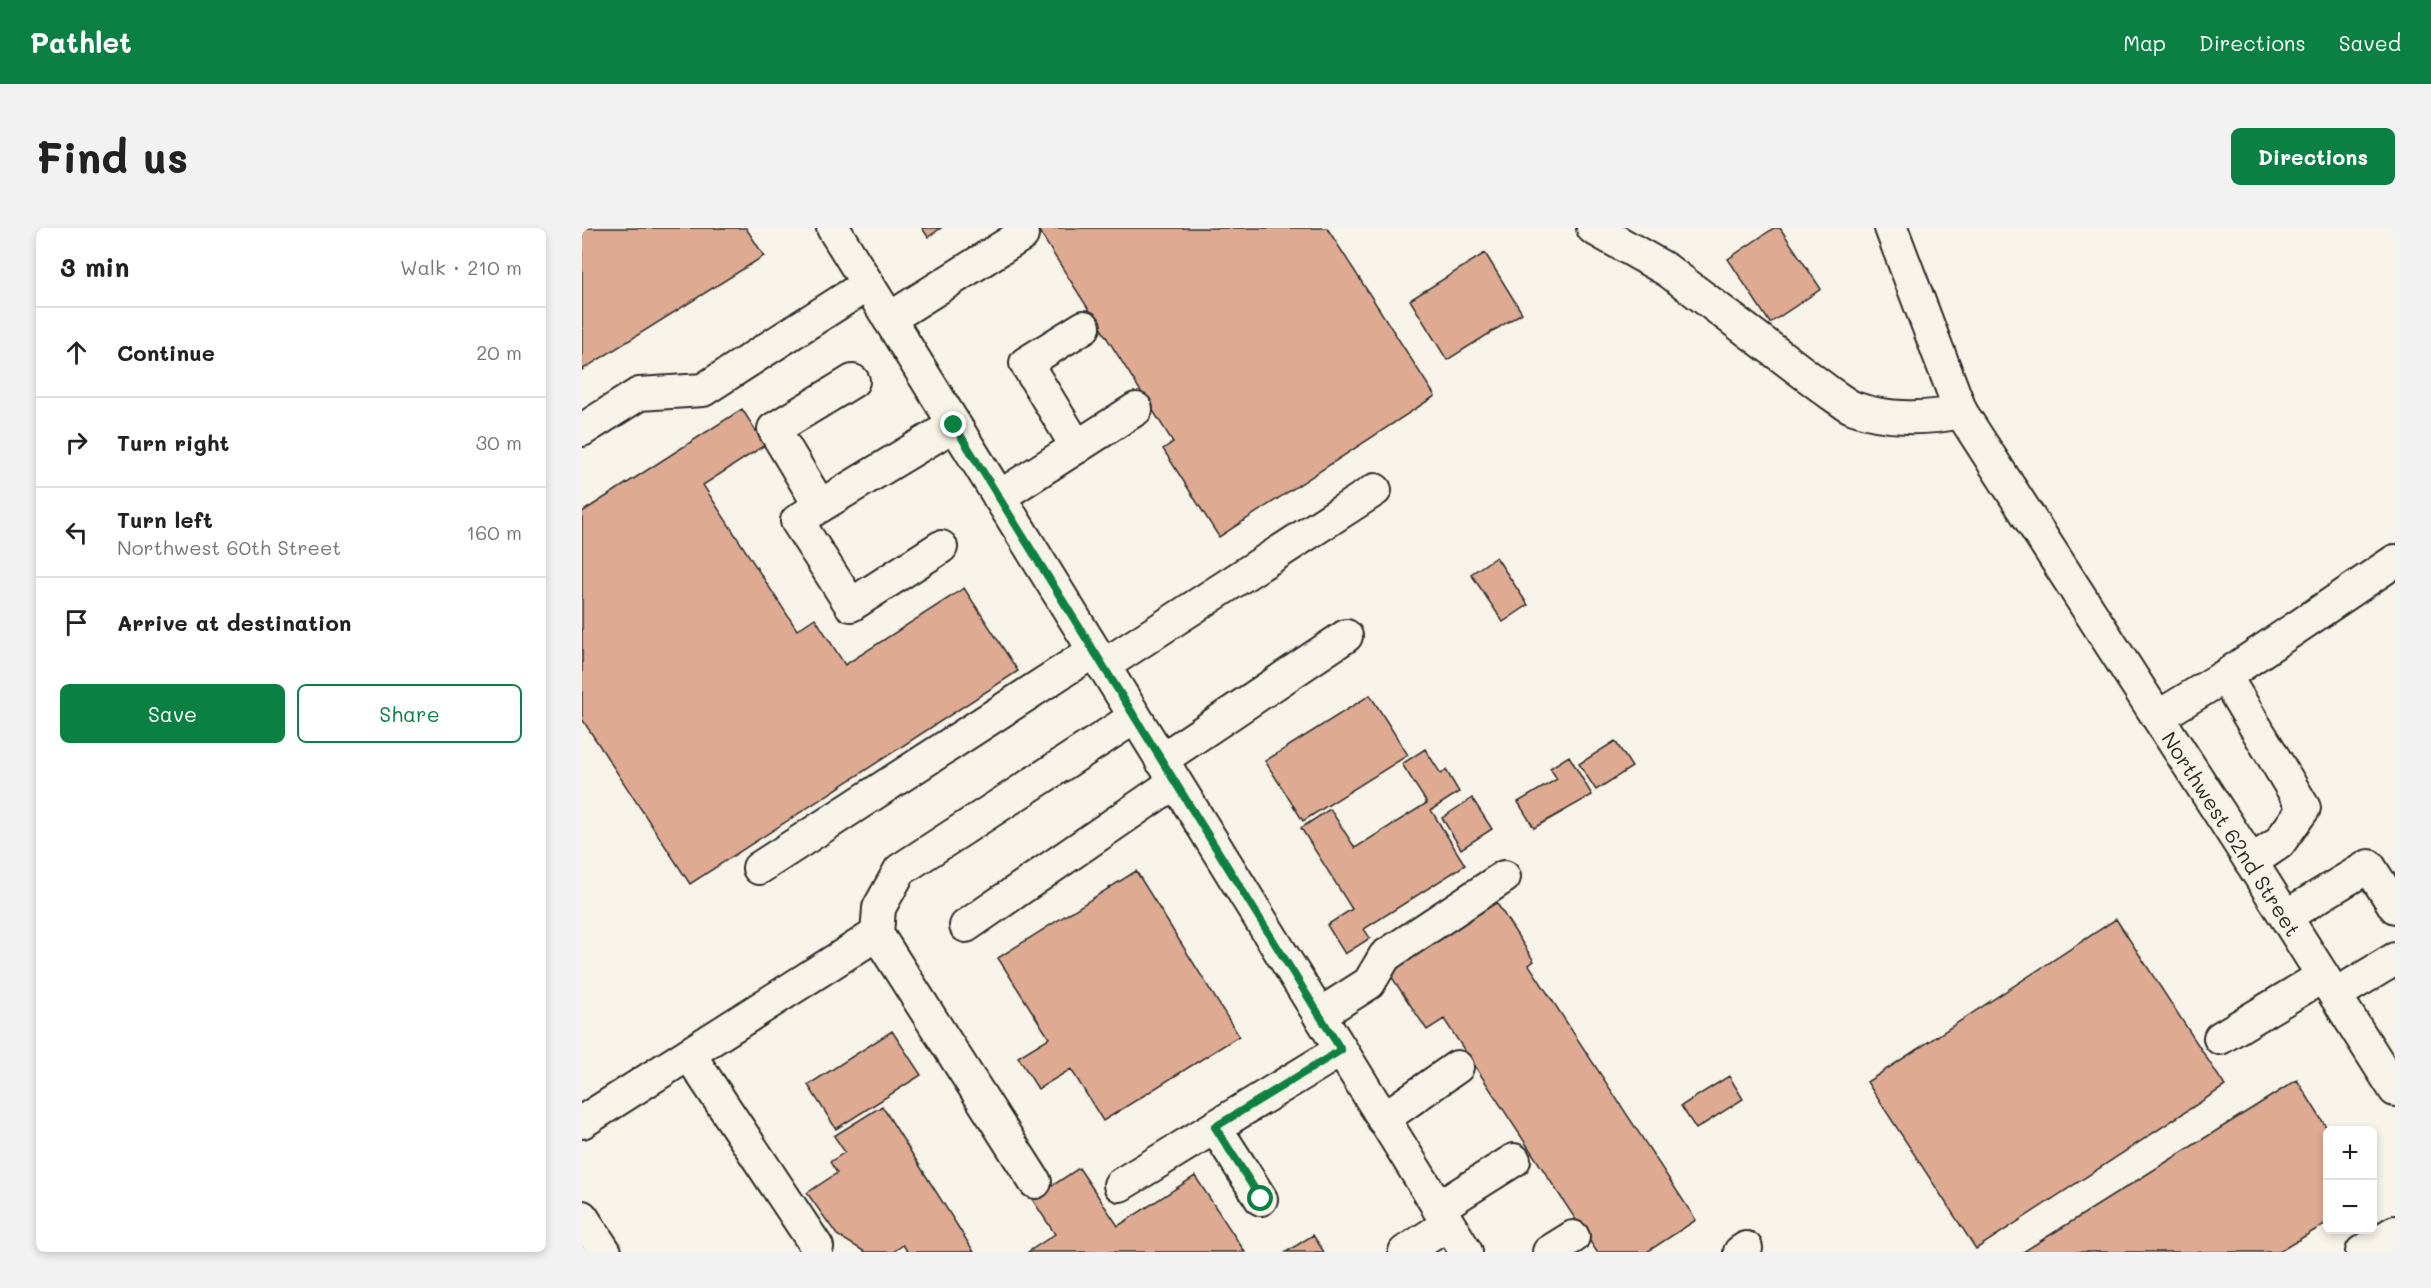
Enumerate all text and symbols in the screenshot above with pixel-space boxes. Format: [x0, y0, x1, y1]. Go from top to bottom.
text: Pathlet [30, 24, 132, 60]
text: Map [2123, 29, 2166, 56]
text: Directions [2199, 29, 2306, 56]
text: Saved [2339, 29, 2401, 56]
button: Directions [2231, 128, 2395, 185]
text: Find us [36, 129, 188, 184]
text: 3 min [60, 250, 129, 284]
text: Walk · 210 m [400, 254, 522, 280]
icon: ahead [60, 336, 93, 369]
text: Continue [117, 338, 215, 367]
text: 20 m [476, 339, 522, 365]
route end [940, 411, 966, 437]
icon: right [60, 426, 93, 459]
text: Turn right [117, 428, 229, 457]
text: 30 m [476, 429, 522, 455]
text: Turn left [117, 505, 213, 534]
icon: left [60, 516, 93, 549]
text: 160 m [466, 519, 522, 545]
text: Northwest 60th Street [117, 534, 341, 560]
icon: arrive [60, 606, 93, 639]
text: Arrive at destination [117, 608, 352, 637]
button: Save [60, 684, 285, 743]
button: Share [297, 684, 522, 743]
street label: Northwest 62nd Street [2157, 726, 2308, 941]
map controls [2323, 1126, 2377, 1234]
button: + [2323, 1126, 2377, 1180]
button: − [2323, 1180, 2377, 1234]
route start [1247, 1185, 1273, 1211]

